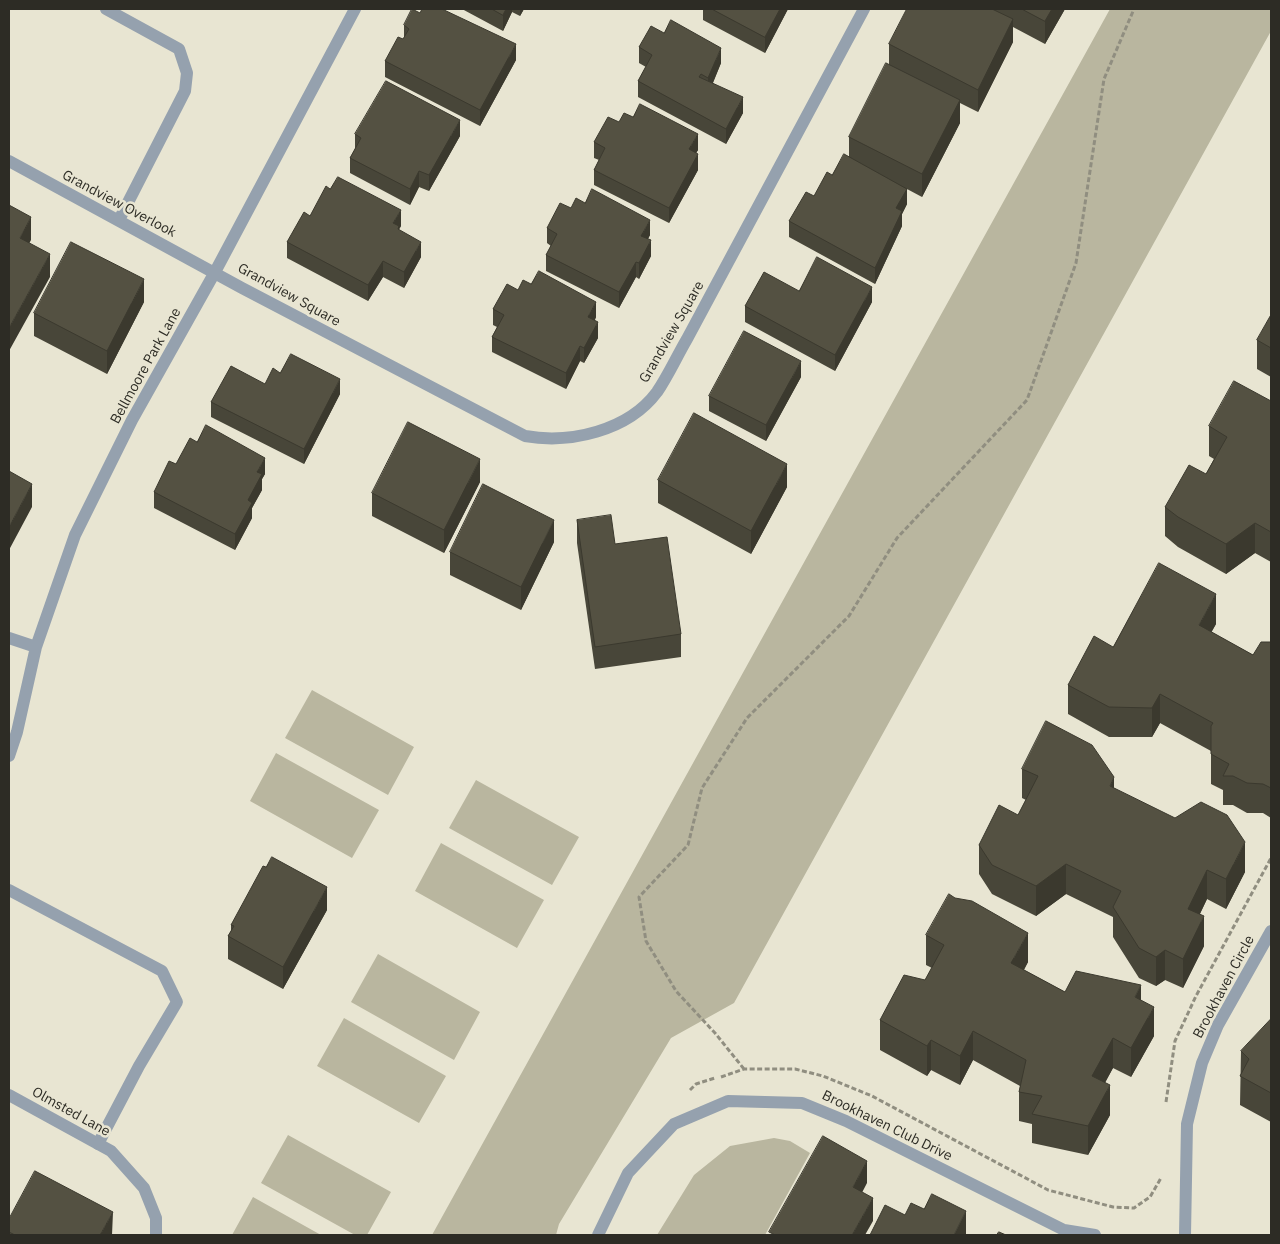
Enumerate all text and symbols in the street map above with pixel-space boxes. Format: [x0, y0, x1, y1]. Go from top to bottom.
street label: Grandview Overlook [59, 167, 179, 241]
street label: Grandview Square [235, 260, 343, 330]
street label: Grandview Square [636, 278, 708, 386]
street label: Bellmoore Park Lane [107, 305, 185, 427]
street label: Brookhaven Circle [1190, 933, 1258, 1041]
street label: Olmsted Lane [29, 1084, 113, 1140]
street label: Brookhaven Club Drive [819, 1087, 955, 1165]

